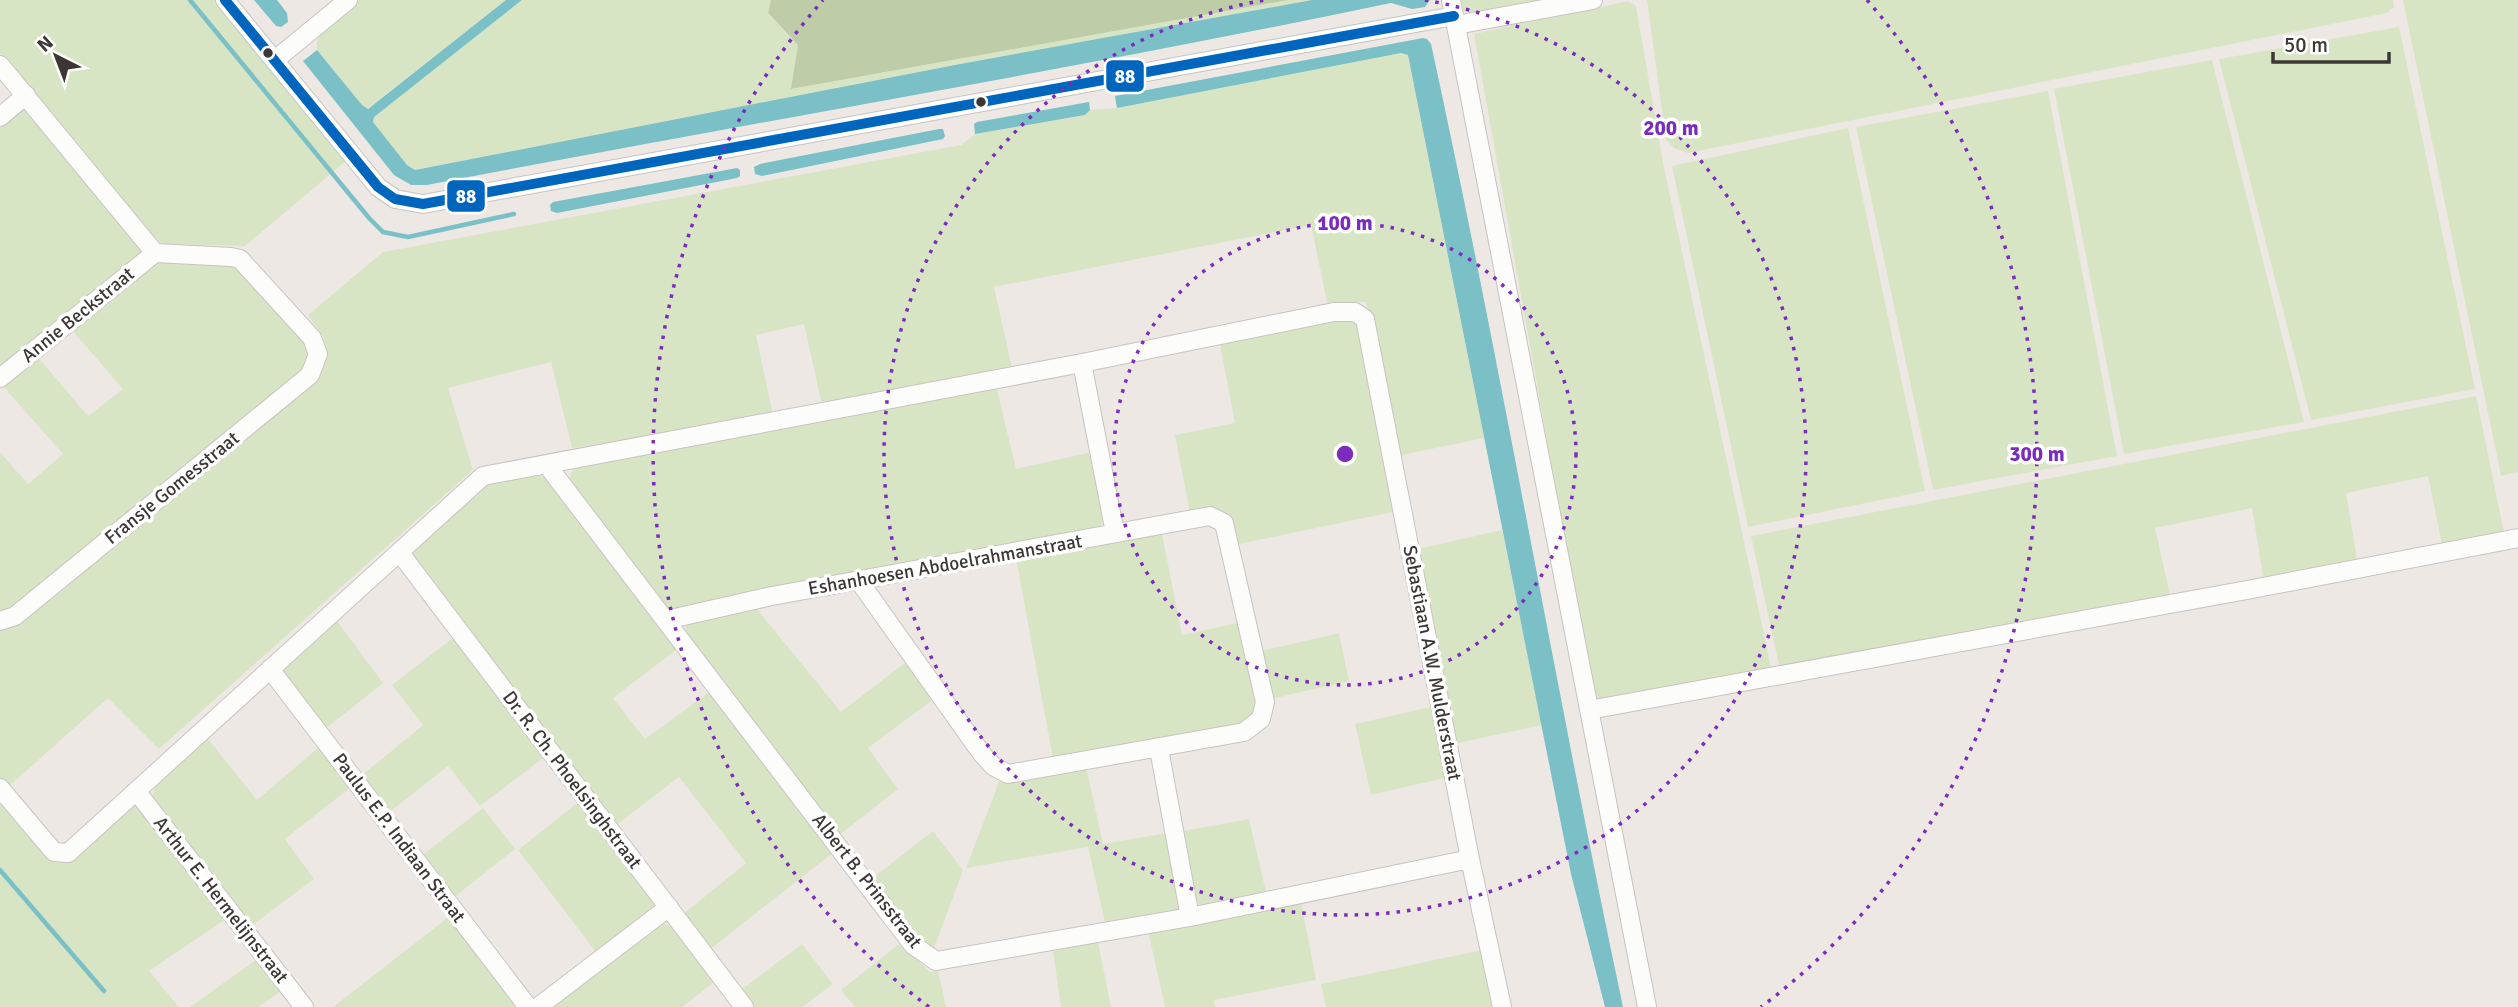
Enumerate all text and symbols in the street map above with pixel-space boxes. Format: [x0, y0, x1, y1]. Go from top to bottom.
north arrow [21, 21, 91, 91]
scale bar [2273, 21, 2388, 65]
text: N [32, 31, 58, 57]
text: 50 m [2284, 32, 2328, 58]
unlabelled marker [261, 46, 275, 60]
line badge: 88 [1105, 59, 1145, 93]
text: 88 [1115, 65, 1135, 89]
unlabelled marker [974, 95, 988, 109]
text: 200 m [1643, 115, 1699, 141]
line badge: 88 [446, 179, 486, 213]
text: 88 [456, 185, 476, 209]
text: 100 m [1317, 210, 1373, 236]
street label: Annie Beckstraat [17, 262, 140, 368]
street label: Fransje Gomesstraat [100, 426, 244, 550]
text: 300 m [2009, 441, 2065, 467]
centre of rings [1333, 442, 1357, 466]
street label: Eshanhoesen Abdoelrahmanstraat [806, 529, 1084, 601]
street label: Sebastiaan A.W. Mulderstraat [1397, 543, 1467, 783]
street label: Dr. R. Ch. Phoelsinghstraat [497, 686, 647, 874]
street label: Paulus E.P. Indiaan Straat [327, 748, 471, 928]
street label: Albert B. Prinsstraat [807, 809, 927, 954]
street label: Arthur E. Hermelijnstraat [148, 812, 294, 989]

